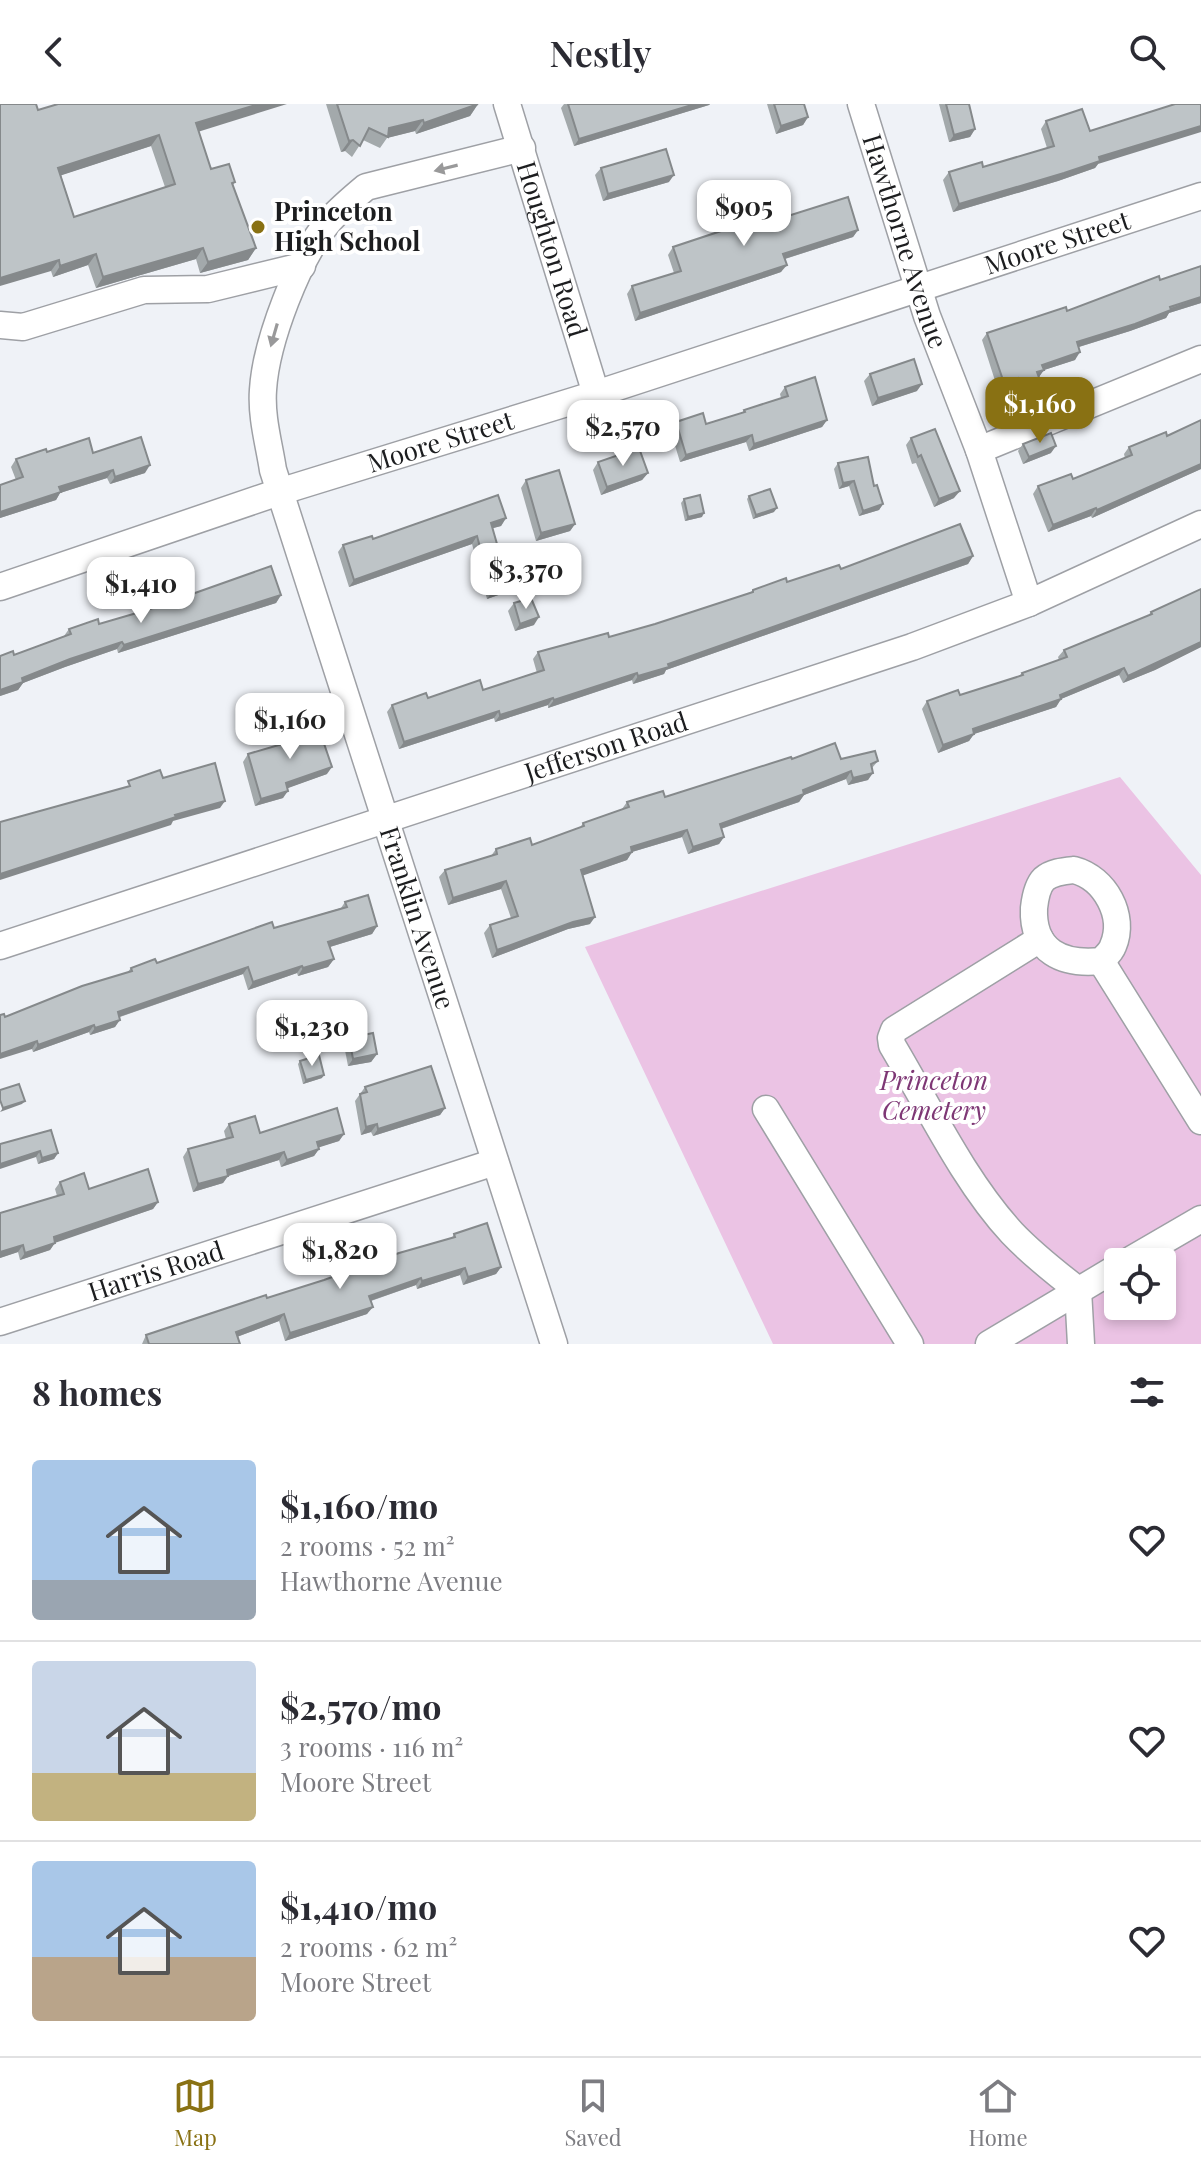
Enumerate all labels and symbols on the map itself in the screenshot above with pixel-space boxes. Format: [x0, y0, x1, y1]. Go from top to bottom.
street label: Hawthorne Avenue [855, 129, 957, 353]
street label: Houghton Road [510, 157, 596, 341]
one-way arrow [434, 162, 459, 174]
pin: $905 [697, 180, 791, 248]
place label: Princeton High School [274, 193, 420, 258]
street label: Moore Street [980, 201, 1135, 282]
marker: Princeton High School [249, 218, 267, 236]
one-way arrow [267, 324, 280, 348]
pin: $1,160 [975, 377, 1105, 445]
pin: $2,570 [558, 400, 688, 468]
street label: Moore Street [363, 401, 518, 480]
pin: $3,370 [461, 543, 591, 611]
pin: $1,410 [76, 557, 206, 625]
pin: $1,160 [225, 693, 355, 761]
street label: Jefferson Road [519, 703, 692, 789]
street label: Franklin Avenue [373, 822, 464, 1014]
pin: $1,230 [247, 1000, 377, 1068]
park label: Princeton Cemetery [879, 1062, 988, 1127]
pin: $1,820 [275, 1223, 405, 1291]
street label: Harris Road [83, 1232, 228, 1308]

